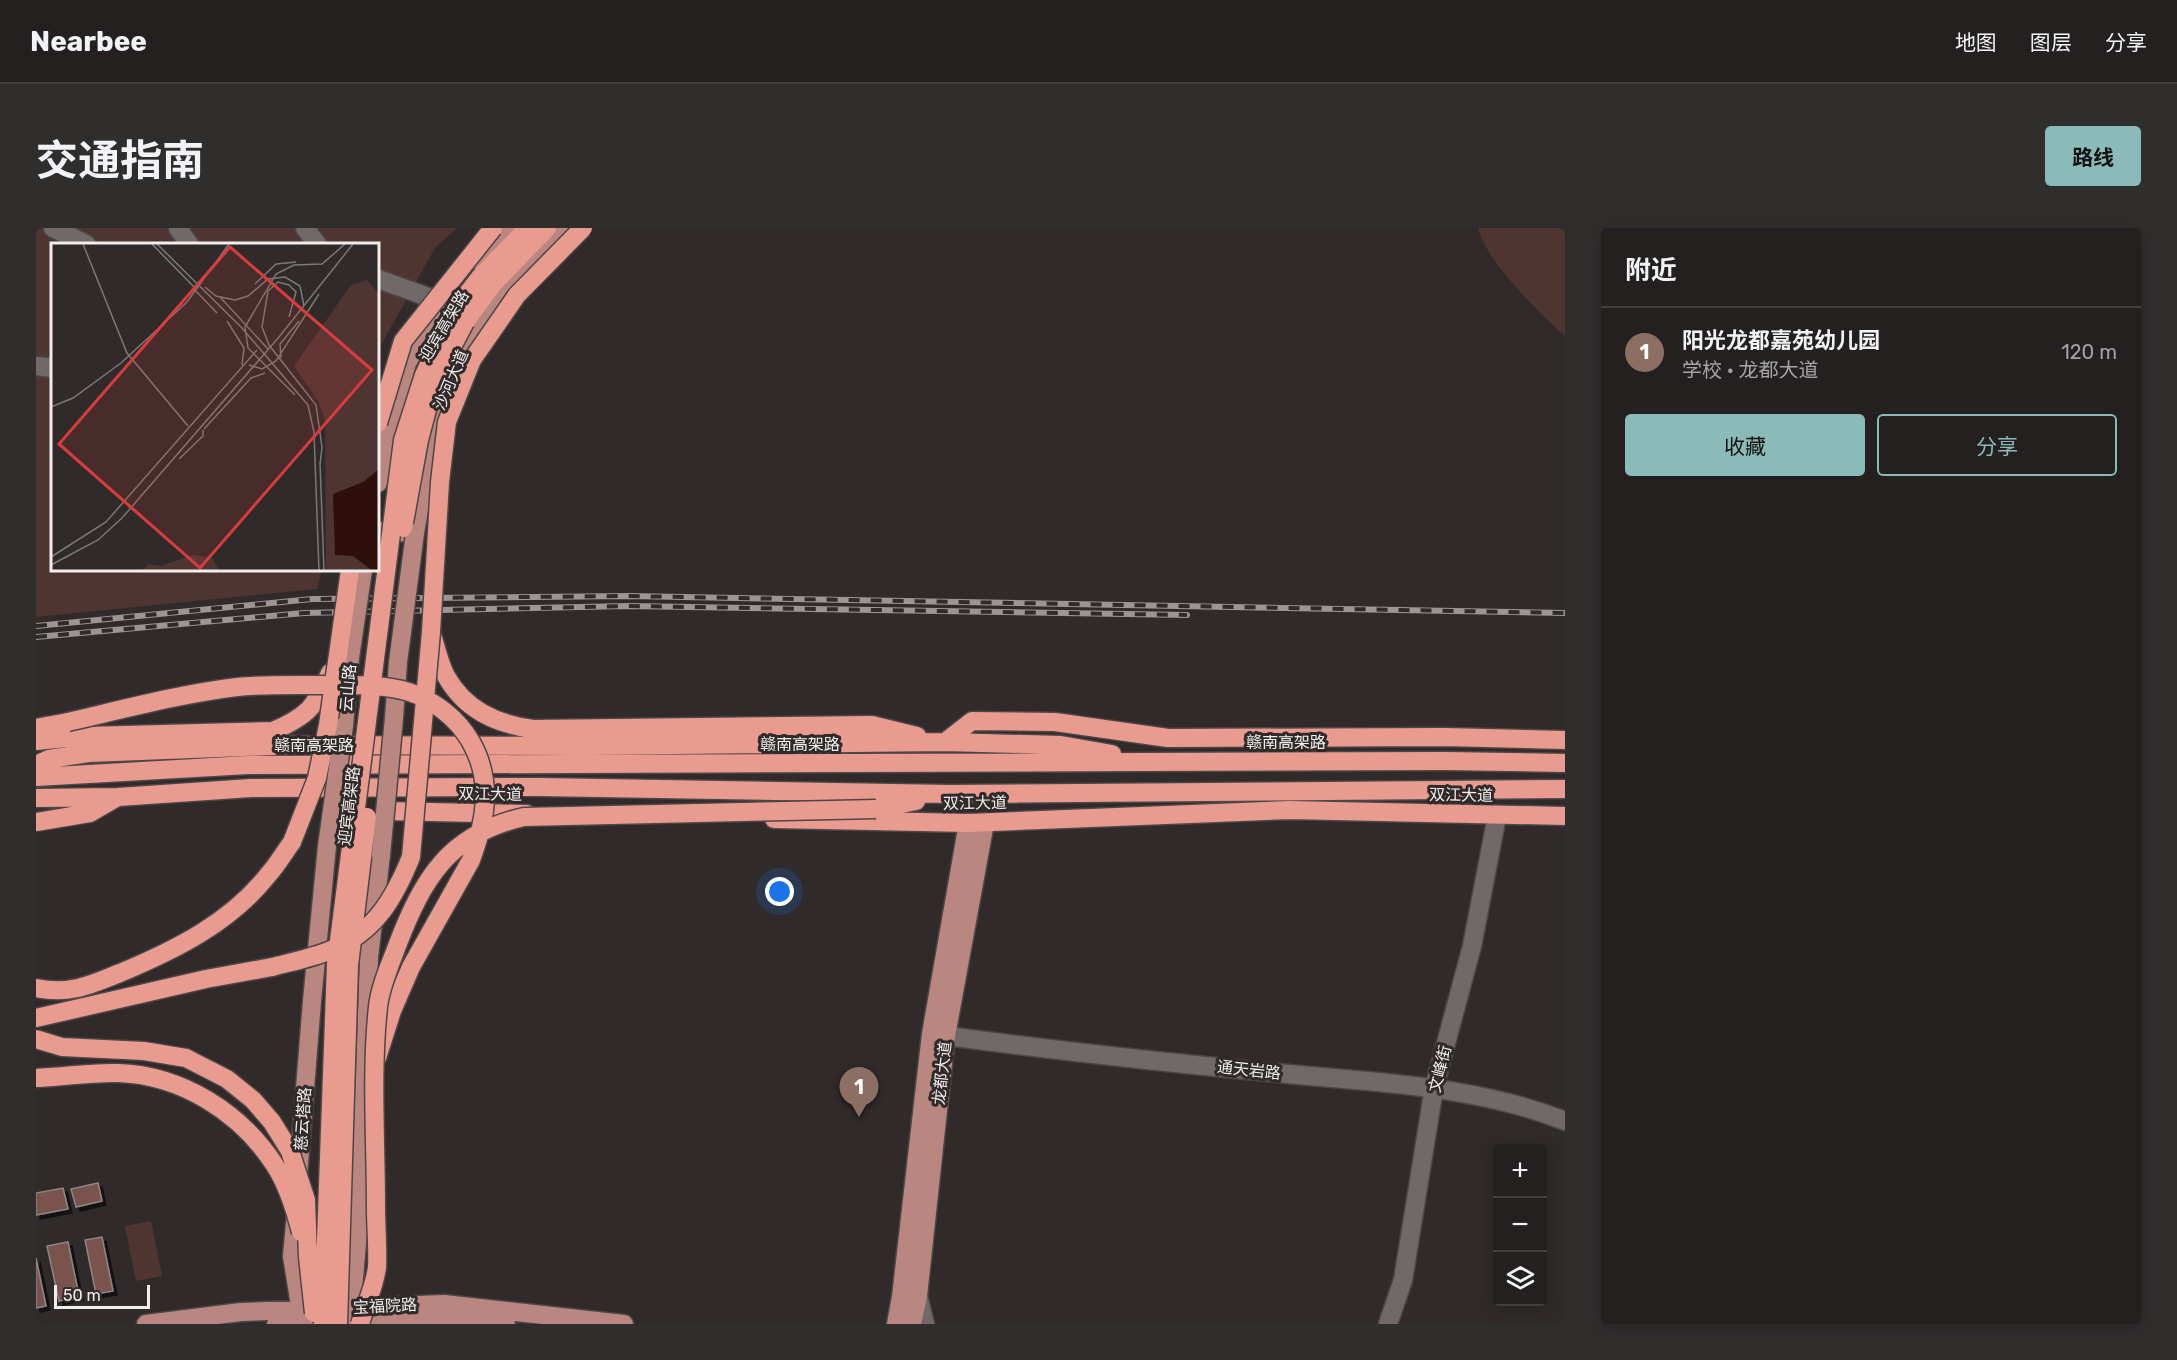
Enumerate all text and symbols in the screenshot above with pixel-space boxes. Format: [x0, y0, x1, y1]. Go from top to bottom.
text: Nearbee [30, 25, 147, 58]
text: 地图 [1955, 30, 1997, 55]
text: 图层 [2030, 30, 2072, 55]
text: 分享 [2105, 30, 2147, 55]
button: 路线 [2045, 126, 2141, 186]
text: 交通指南 [36, 136, 204, 186]
inset map [51, 243, 380, 572]
text: 附近 [1625, 255, 1677, 286]
street label: 迎宾高架路 [415, 287, 473, 365]
text: 阳光龙都嘉苑幼儿园 [1682, 327, 1880, 354]
text: 1 [1640, 340, 1649, 364]
text: 120 m [2061, 340, 2117, 364]
street label: 沙河大道 [430, 347, 472, 413]
text: 学校 · 龙都大道 [1682, 358, 1818, 382]
button: 收藏 [1625, 414, 1865, 476]
button: 分享 [1877, 414, 2117, 476]
street label: 云山路 [336, 663, 360, 713]
street label: 赣南高架路 [1246, 733, 1326, 752]
street label: 赣南高架路 [760, 735, 840, 754]
street label: 赣南高架路 [274, 736, 354, 755]
street label: 迎宾高架路 [335, 765, 363, 847]
street label: 双江大道 [458, 784, 522, 804]
street label: 双江大道 [1429, 785, 1493, 805]
street label: 双江大道 [943, 793, 1007, 813]
your location [765, 877, 794, 906]
street label: 龙都大道 [929, 1040, 955, 1106]
street label: 文峰街 [1425, 1043, 1455, 1095]
street label: 通天岩路 [1216, 1057, 1282, 1083]
pin: 1 [840, 1068, 878, 1117]
street label: 慈云塔路 [291, 1086, 315, 1152]
map controls [1493, 1144, 1547, 1306]
button: + [1493, 1144, 1547, 1198]
button: − [1493, 1198, 1547, 1252]
button: layers [1493, 1252, 1547, 1306]
scale bar [54, 1282, 150, 1310]
text: 50 m [63, 1286, 101, 1305]
street label: 宝福院路 [353, 1295, 417, 1317]

